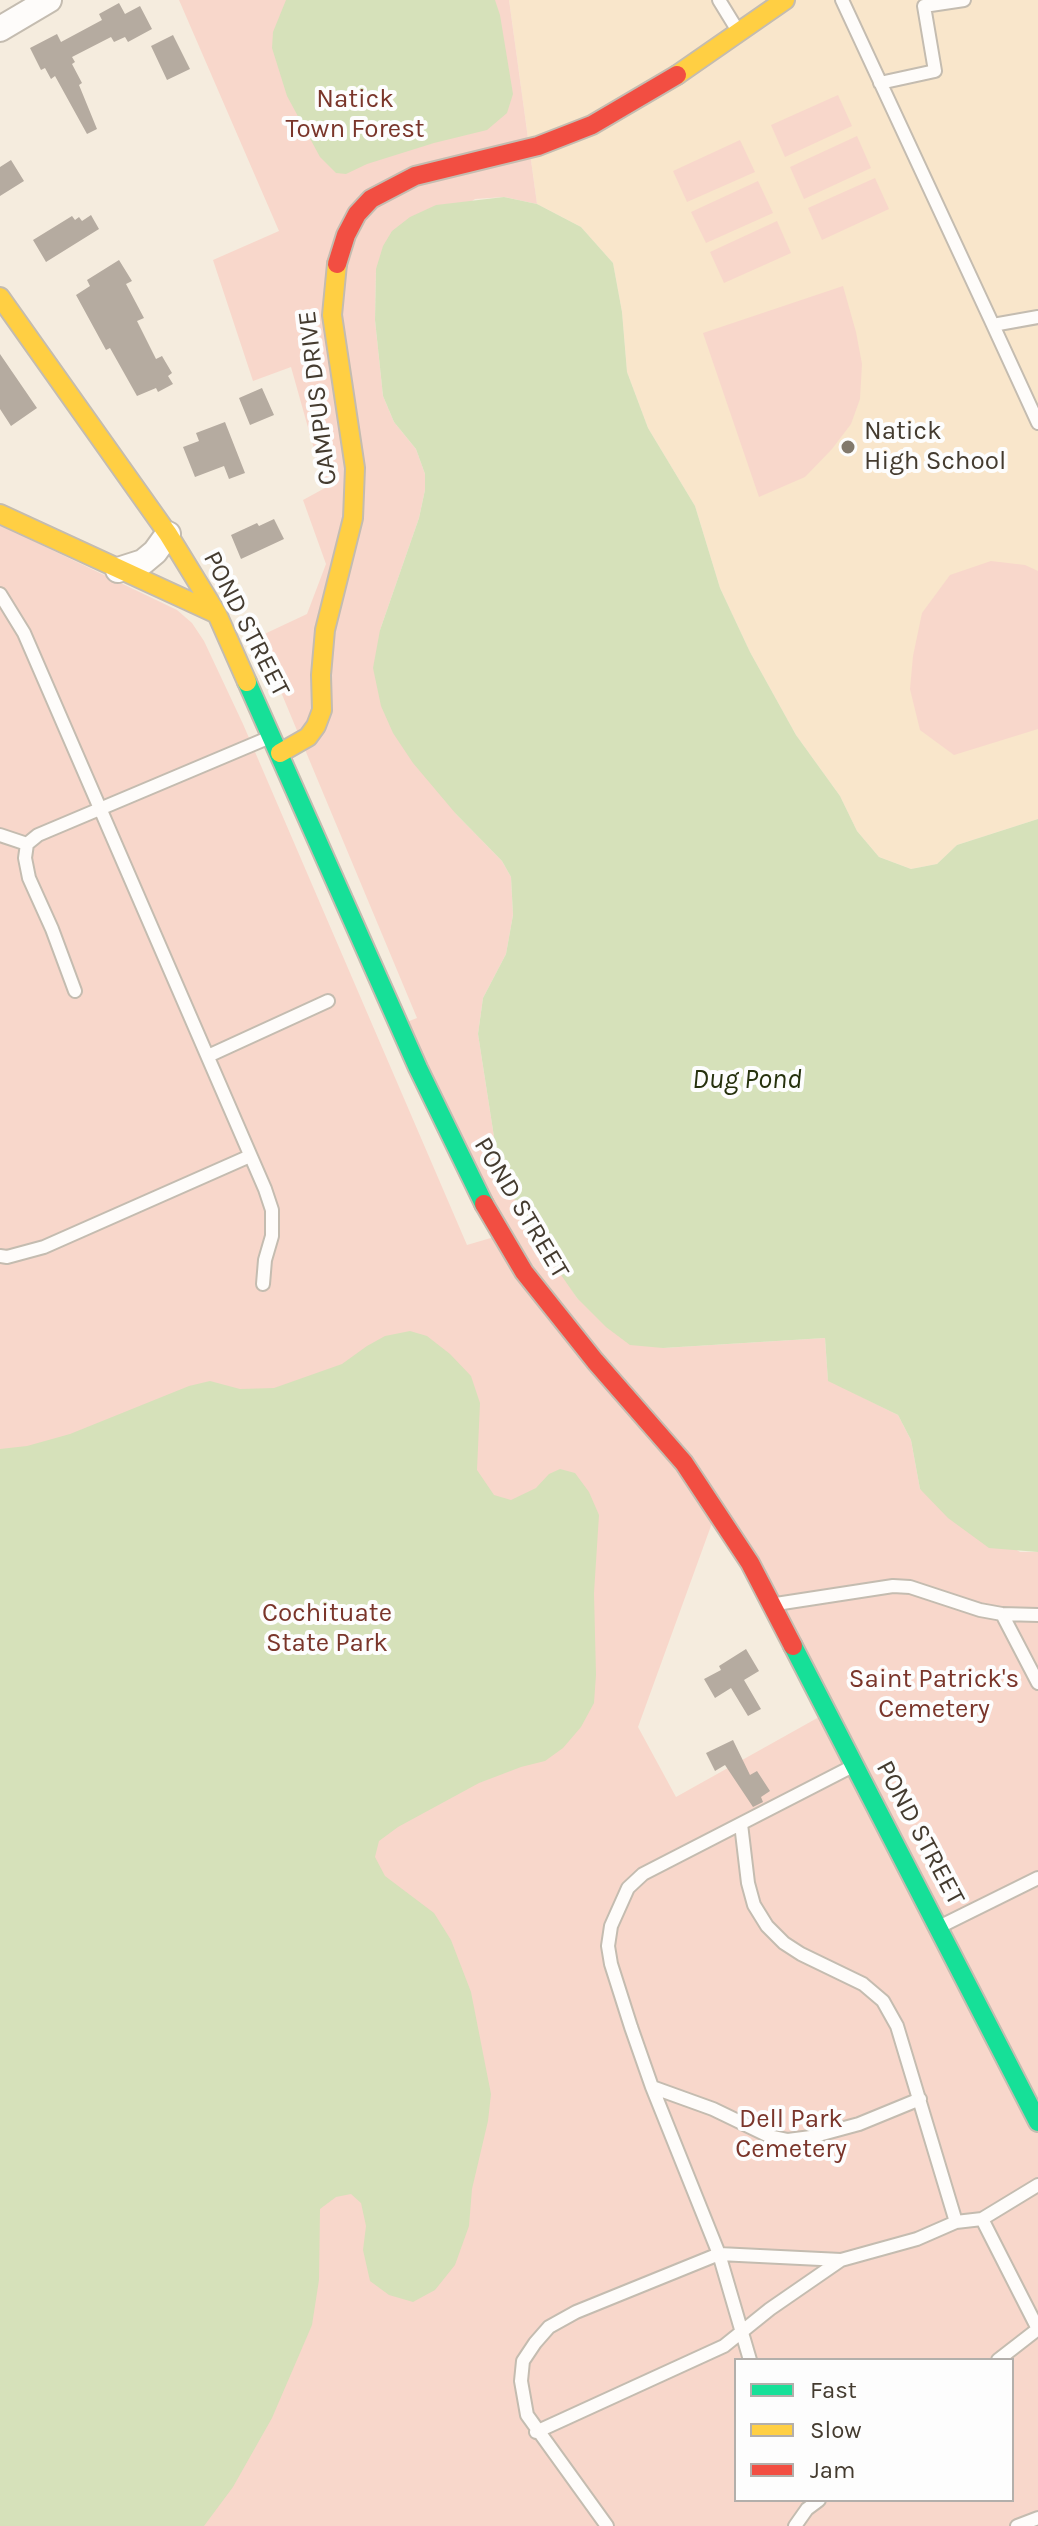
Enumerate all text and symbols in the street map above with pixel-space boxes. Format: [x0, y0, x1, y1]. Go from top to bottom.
park label: Natick Town Forest [285, 84, 425, 146]
street label: CAMPUS DRIVE [292, 309, 344, 487]
place label: Natick High School [864, 416, 1006, 478]
marker: Natick High School [839, 438, 857, 456]
street label: POND STREET [196, 546, 296, 702]
water label: Dug Pond [692, 1063, 802, 1097]
street label: POND STREET [467, 1132, 575, 1284]
park label: Cochituate State Park [262, 1598, 392, 1660]
park label: Saint Patrick's Cemetery [849, 1664, 1019, 1726]
street label: POND STREET [869, 1755, 971, 1911]
park label: Dell Park Cemetery [735, 2104, 847, 2166]
legend [734, 2358, 1014, 2502]
text: Fast [810, 2376, 857, 2404]
text: Slow [810, 2416, 862, 2444]
text: Jam [810, 2456, 855, 2484]

